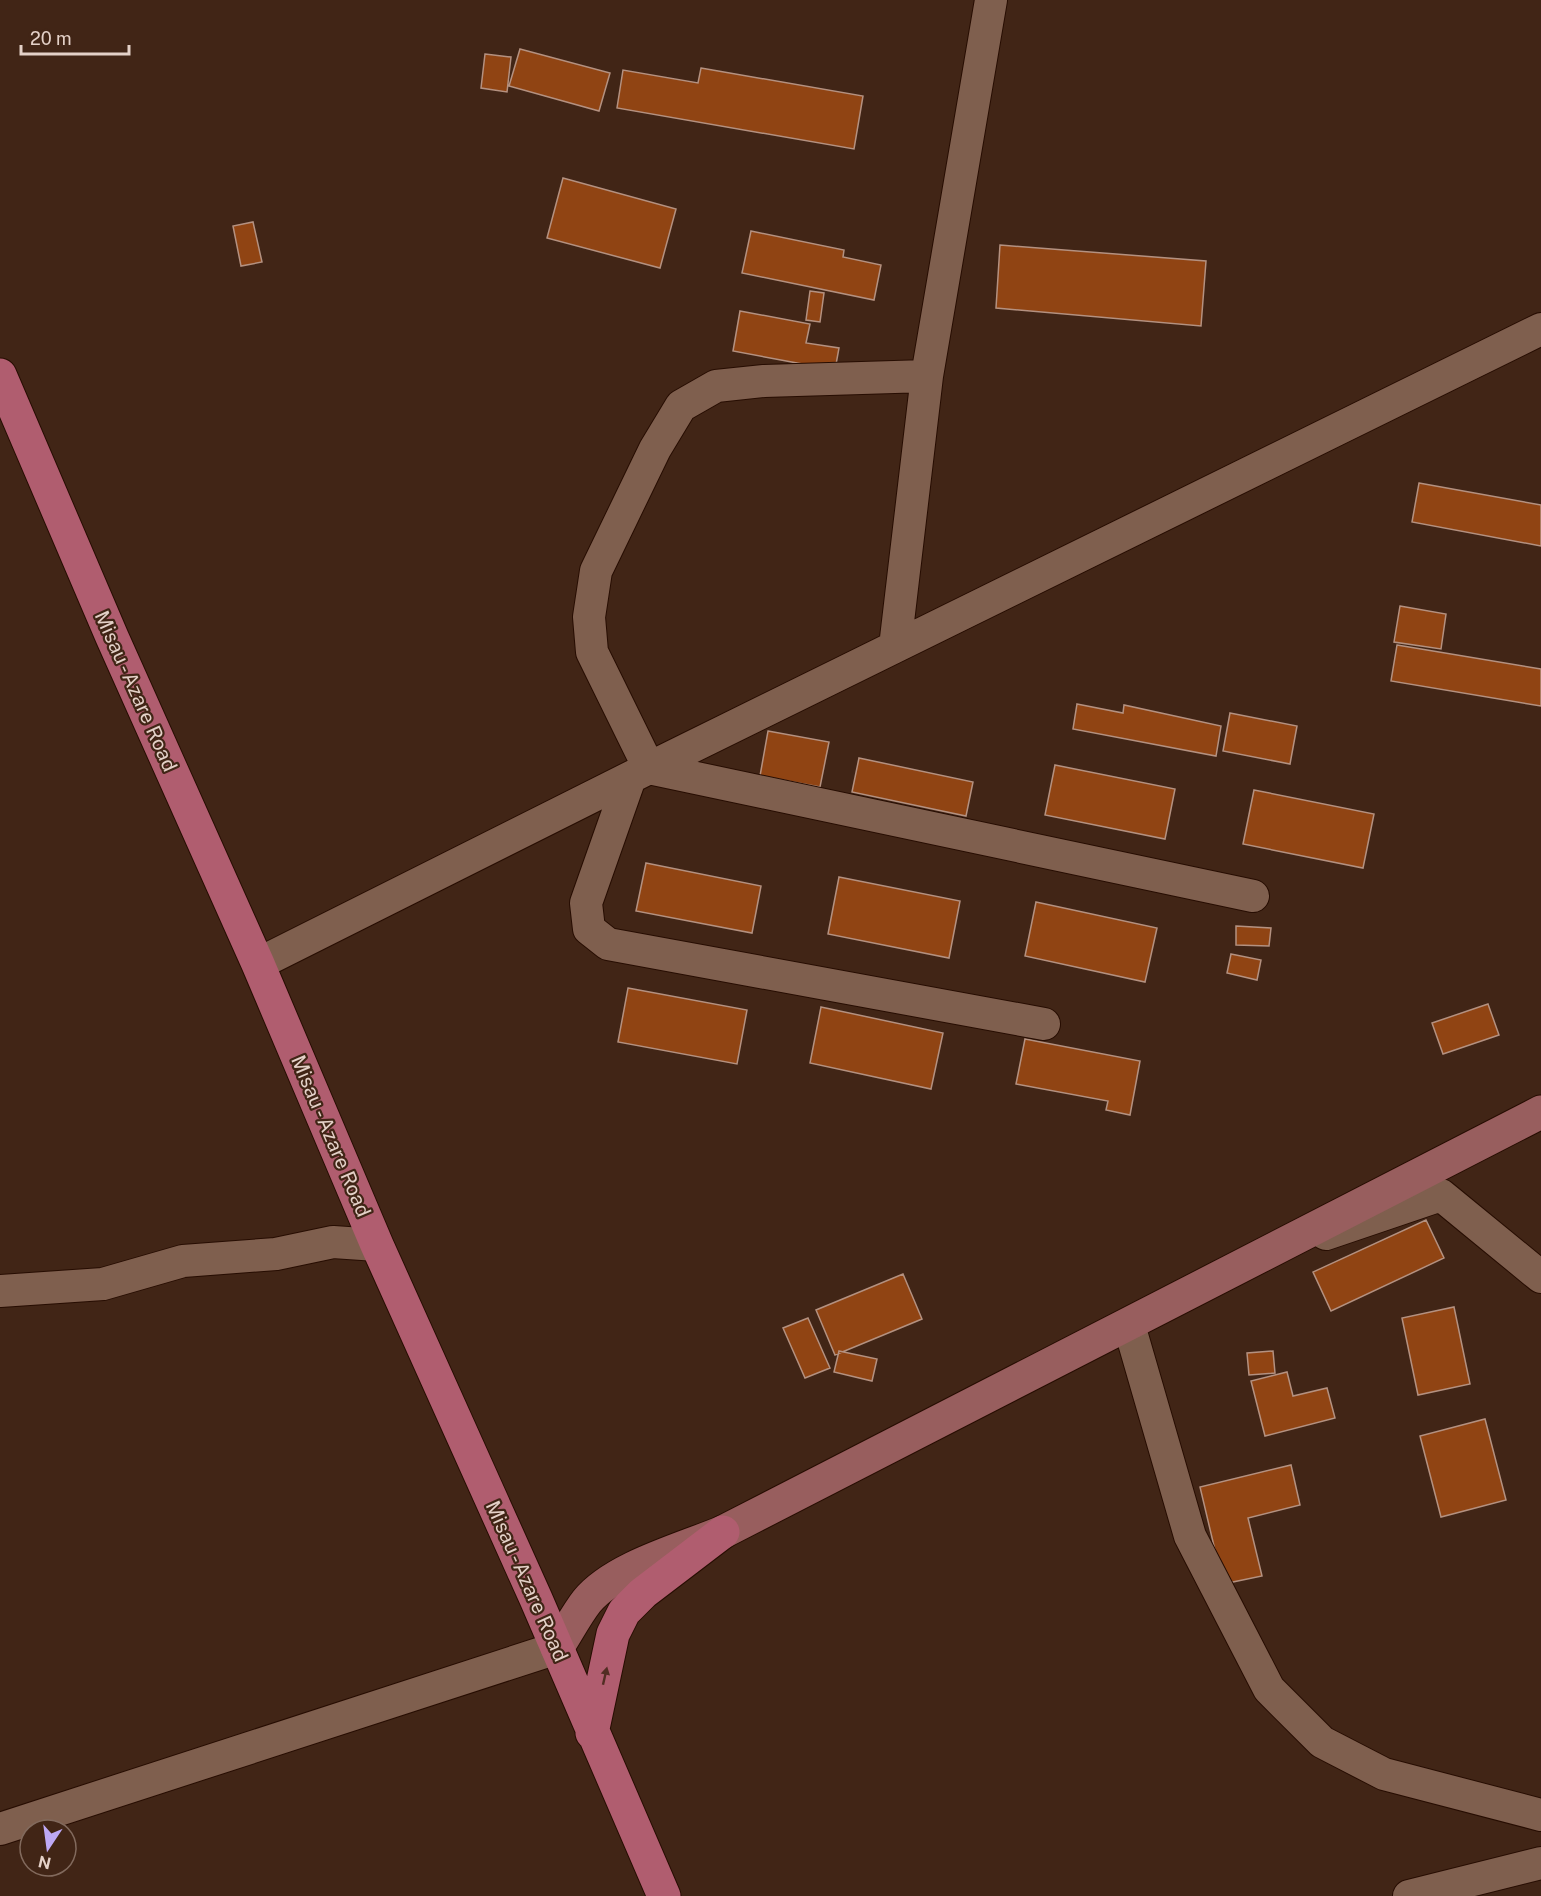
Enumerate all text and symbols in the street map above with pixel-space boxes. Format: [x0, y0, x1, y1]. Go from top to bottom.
scale bar [21, 18, 129, 56]
text: 20 m [30, 28, 72, 49]
street label: Misau - Azare Road [90, 607, 182, 775]
street label: Misau - Azare Road [286, 1052, 376, 1220]
street label: Misau - Azare Road [481, 1497, 573, 1665]
one-way arrow [601, 1666, 611, 1685]
north arrow [18, 1818, 78, 1878]
text: N [37, 1851, 53, 1873]

